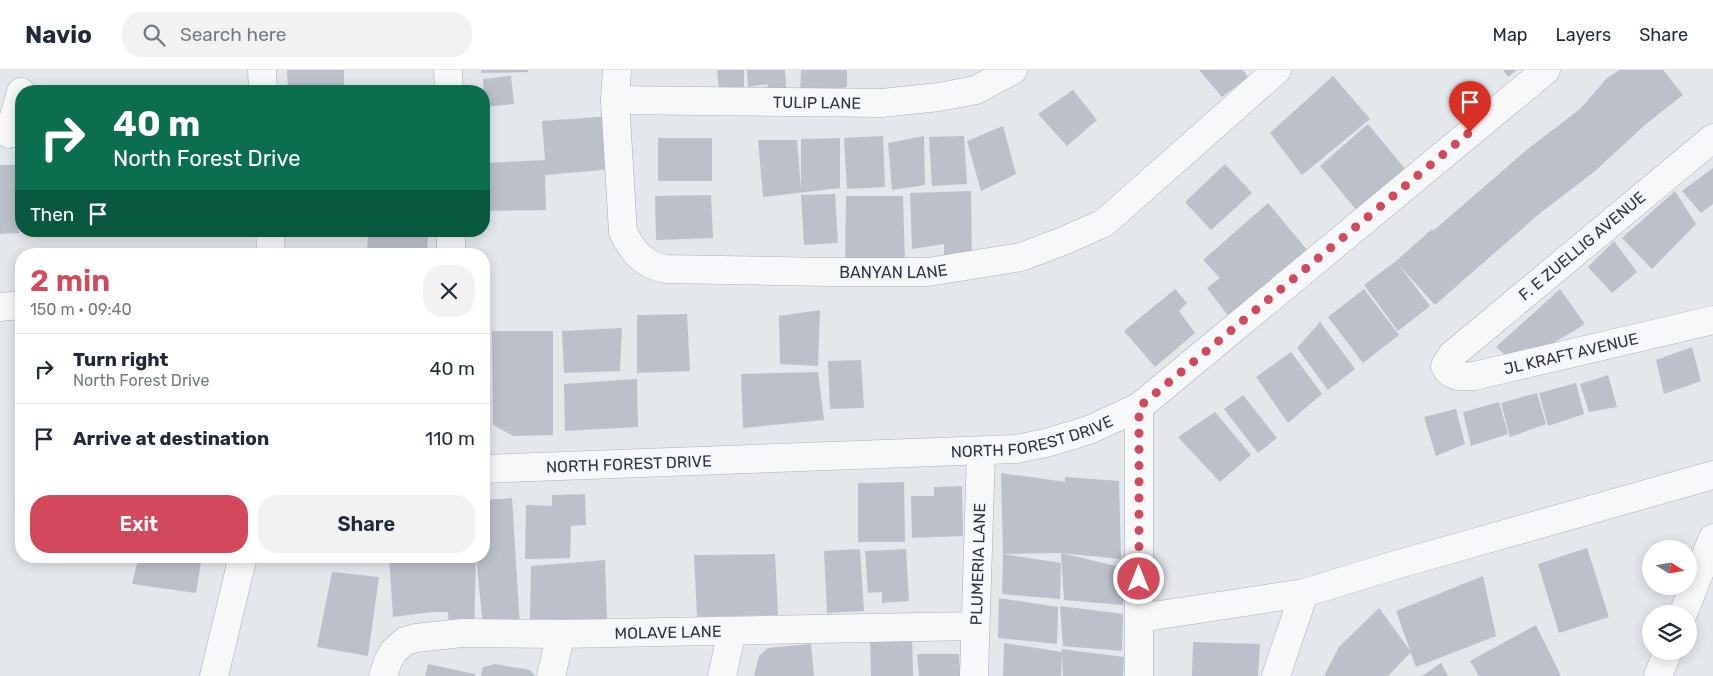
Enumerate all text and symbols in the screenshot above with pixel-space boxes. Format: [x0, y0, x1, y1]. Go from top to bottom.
search box [122, 12, 472, 57]
text: Navio [25, 21, 92, 49]
icon: search [140, 21, 168, 49]
text: Search here [180, 23, 286, 46]
text: Map [1493, 24, 1528, 46]
text: Layers [1556, 24, 1611, 46]
text: Share [1639, 24, 1688, 46]
pin [1449, 81, 1491, 132]
icon: arrive [1456, 88, 1484, 116]
street label: TULIP LANE [773, 92, 861, 112]
text: 40 m [113, 103, 200, 145]
icon: right [30, 105, 95, 170]
text: North Forest Drive [113, 145, 301, 172]
street label: F. E ZUELLIG AVENUE [1515, 187, 1649, 305]
icon: arrive [84, 200, 112, 228]
text: Then [30, 203, 74, 226]
street label: BANYAN LANE [839, 260, 949, 282]
text: 2 min [30, 263, 110, 299]
button: close [423, 265, 475, 317]
text: 150 m · 09:40 [30, 300, 132, 319]
street label: JL KRAFT AVENUE [1502, 328, 1640, 378]
text: Turn right [73, 348, 168, 371]
icon: right [30, 355, 58, 383]
text: 40 m [430, 357, 475, 380]
text: North Forest Drive [73, 371, 209, 390]
street label: NORTH FOREST DRIVE [950, 411, 1116, 461]
icon: arrive [30, 425, 58, 453]
text: Arrive at destination [73, 427, 269, 450]
text: 110 m [425, 427, 475, 450]
street label: NORTH FOREST DRIVE [546, 451, 712, 476]
button: Exit [30, 495, 248, 553]
button: Share [258, 495, 475, 553]
street label: PLUMERIA LANE [966, 503, 989, 625]
north arrow [1642, 540, 1698, 595]
map controls [1642, 540, 1697, 660]
position arrow [1112, 552, 1164, 604]
button: layers [1642, 605, 1697, 660]
street label: MOLAVE LANE [614, 621, 722, 642]

